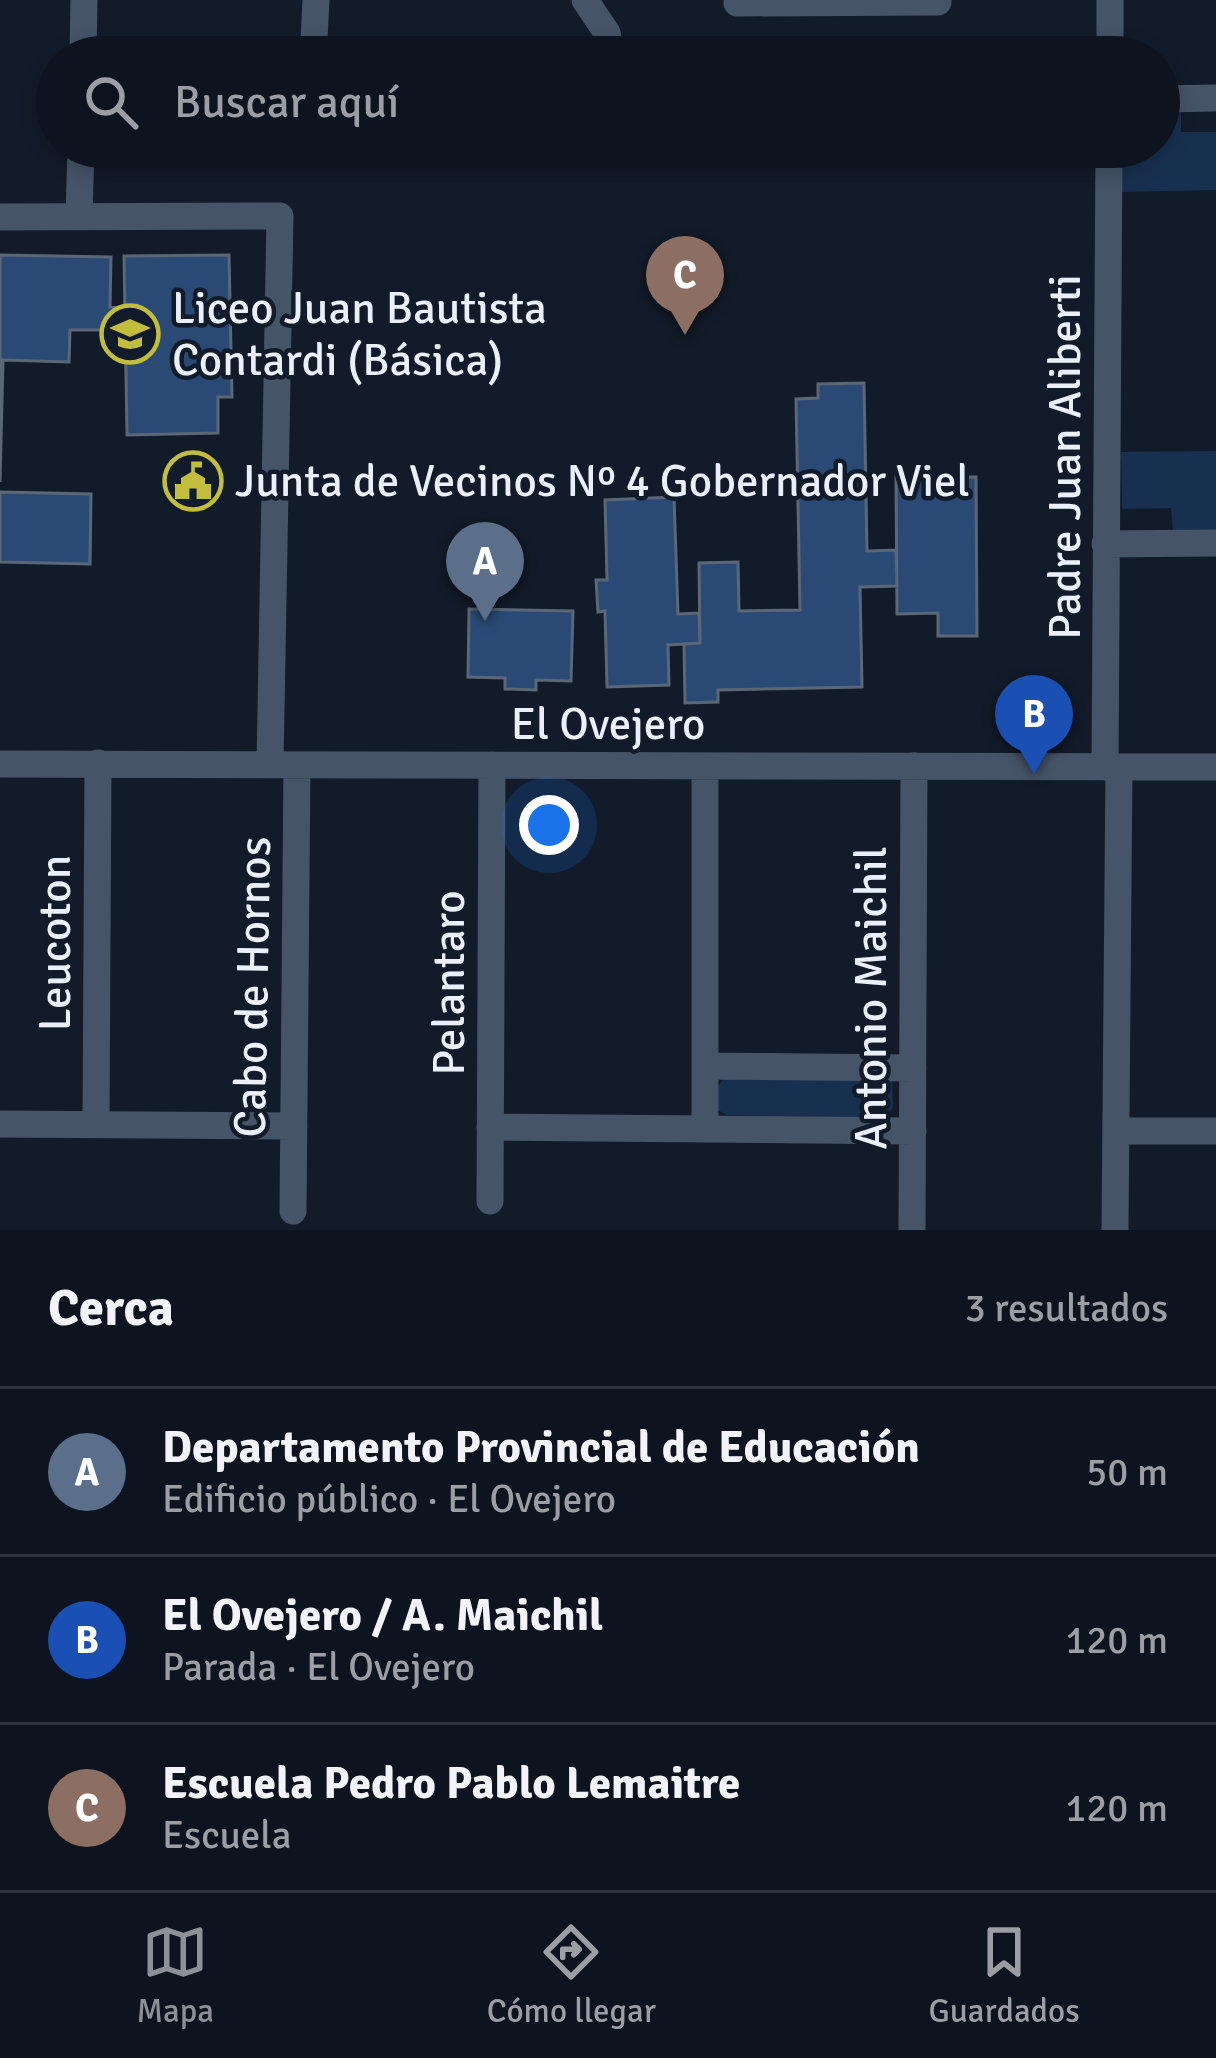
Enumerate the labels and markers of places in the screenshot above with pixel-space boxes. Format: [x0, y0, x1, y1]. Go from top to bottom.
pin: C [646, 236, 724, 335]
place label: Liceo Juan Bautista Contardi (Básica) [172, 281, 547, 388]
school or university icon: Liceo Juan Bautista Contardi (Básica) [99, 303, 161, 365]
public building icon: Junta de Vecinos Nº 4 Gobernador Viel [162, 450, 224, 512]
place label: Junta de Vecinos Nº 4 Gobernador Viel [235, 454, 970, 509]
pin: A [446, 522, 524, 621]
pin: B [995, 675, 1073, 774]

